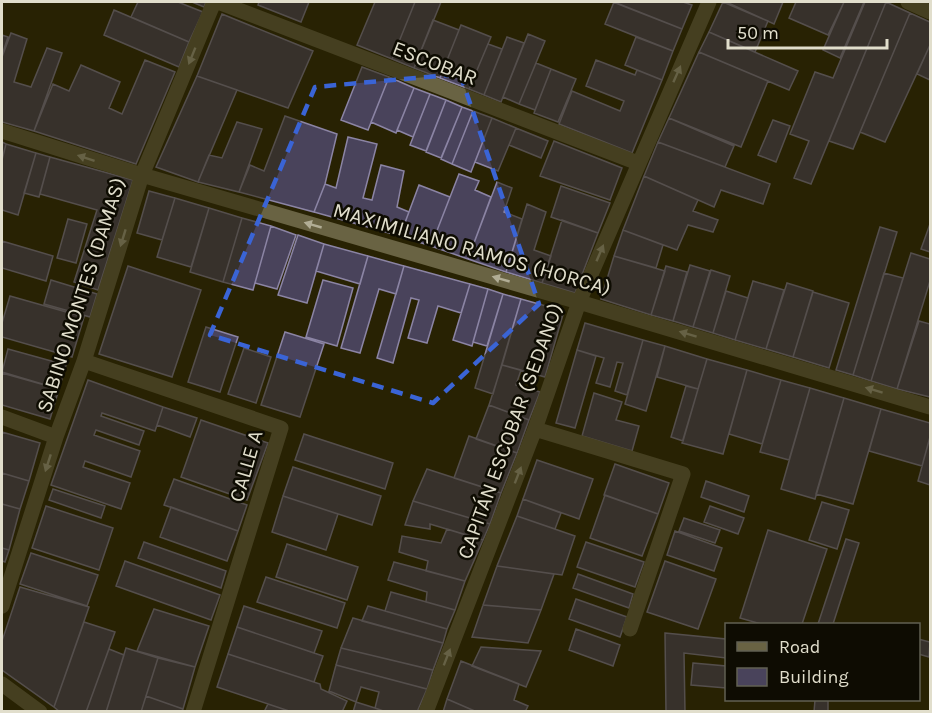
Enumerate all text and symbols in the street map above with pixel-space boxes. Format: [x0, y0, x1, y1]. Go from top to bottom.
scale bar [728, 12, 887, 50]
text: 50 m [737, 22, 779, 44]
street label: ESCOBAR [389, 36, 481, 90]
one-way arrow [187, 47, 197, 65]
one-way arrow [672, 64, 682, 82]
one-way arrow [77, 152, 95, 162]
street label: SABINO MONTES (DAMAS) [32, 174, 130, 416]
street label: MAXIMILIANO RAMOS (HORCA) [330, 198, 614, 300]
one-way arrow [304, 220, 322, 229]
one-way arrow [117, 229, 127, 247]
one-way arrow [596, 244, 605, 262]
one-way arrow [491, 274, 509, 283]
street label: CAPITÁN ESCOBAR (SEDANO) [452, 300, 568, 562]
one-way arrow [679, 329, 697, 338]
one-way arrow [865, 385, 883, 394]
street label: CALLE A [224, 427, 268, 505]
one-way arrow [43, 454, 52, 472]
one-way arrow [513, 466, 523, 484]
legend [725, 623, 920, 701]
text: Road [779, 636, 820, 658]
one-way arrow [443, 648, 453, 666]
text: Building [779, 666, 849, 688]

